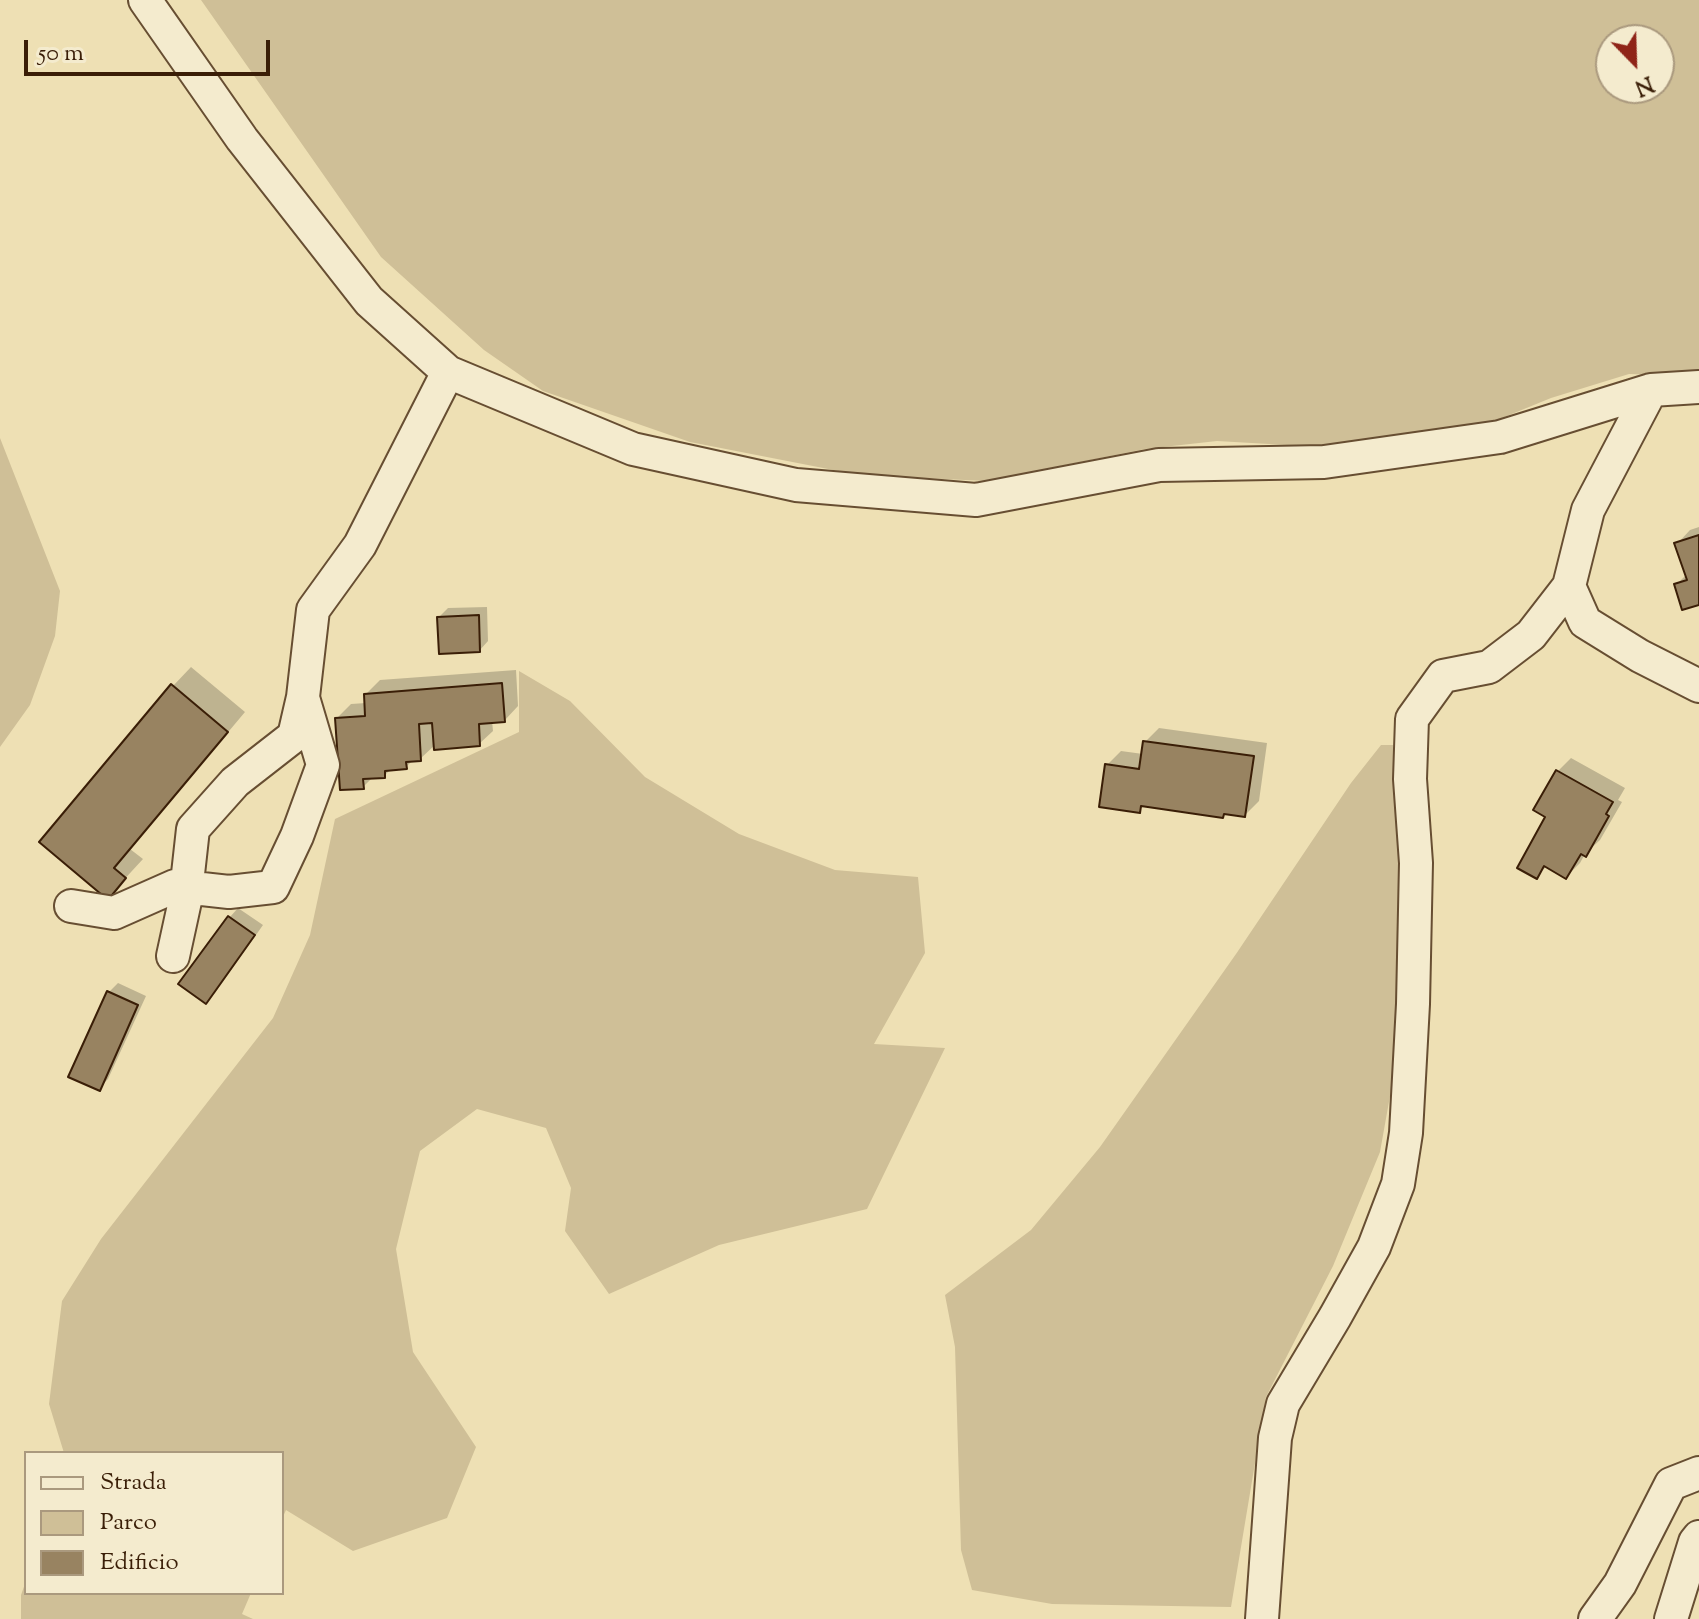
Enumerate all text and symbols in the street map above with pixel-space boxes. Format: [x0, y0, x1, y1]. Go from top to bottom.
scale bar [28, 24, 274, 74]
north arrow [1595, 24, 1675, 104]
text: 50 m [38, 37, 84, 71]
text: N [1629, 66, 1658, 102]
legend [24, 1451, 284, 1595]
text: Strada [100, 1466, 167, 1500]
text: Parco [100, 1506, 157, 1540]
text: Edificio [100, 1546, 179, 1580]

